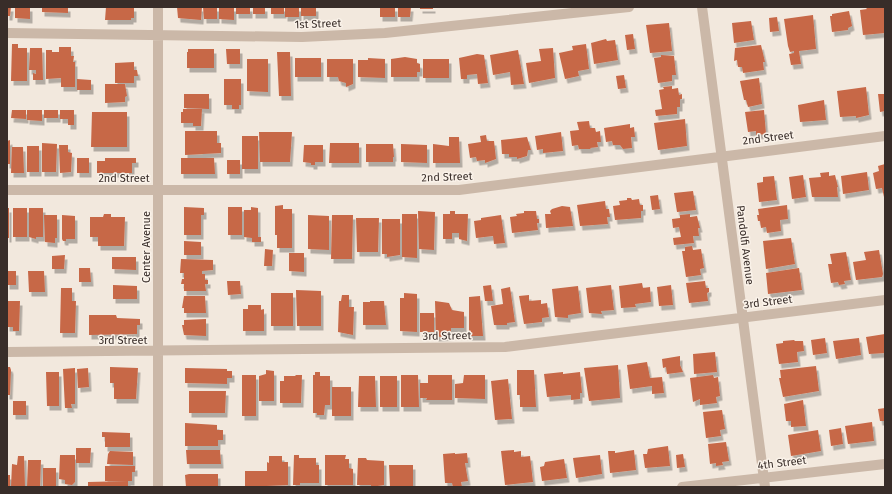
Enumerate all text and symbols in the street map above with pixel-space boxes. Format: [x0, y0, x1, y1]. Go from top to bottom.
street label: 1st Street [294, 17, 342, 31]
street label: 2nd Street [742, 128, 794, 148]
street label: 2nd Street [421, 170, 473, 184]
street label: 2nd Street [98, 172, 150, 185]
street label: Pandolfi Avenue [734, 204, 756, 286]
street label: Center Avenue [140, 211, 153, 283]
street label: 3rd Street [743, 293, 793, 311]
street label: 3rd Street [423, 329, 472, 343]
street label: 3rd Street [99, 334, 147, 347]
street label: 4th Street [757, 454, 807, 472]

